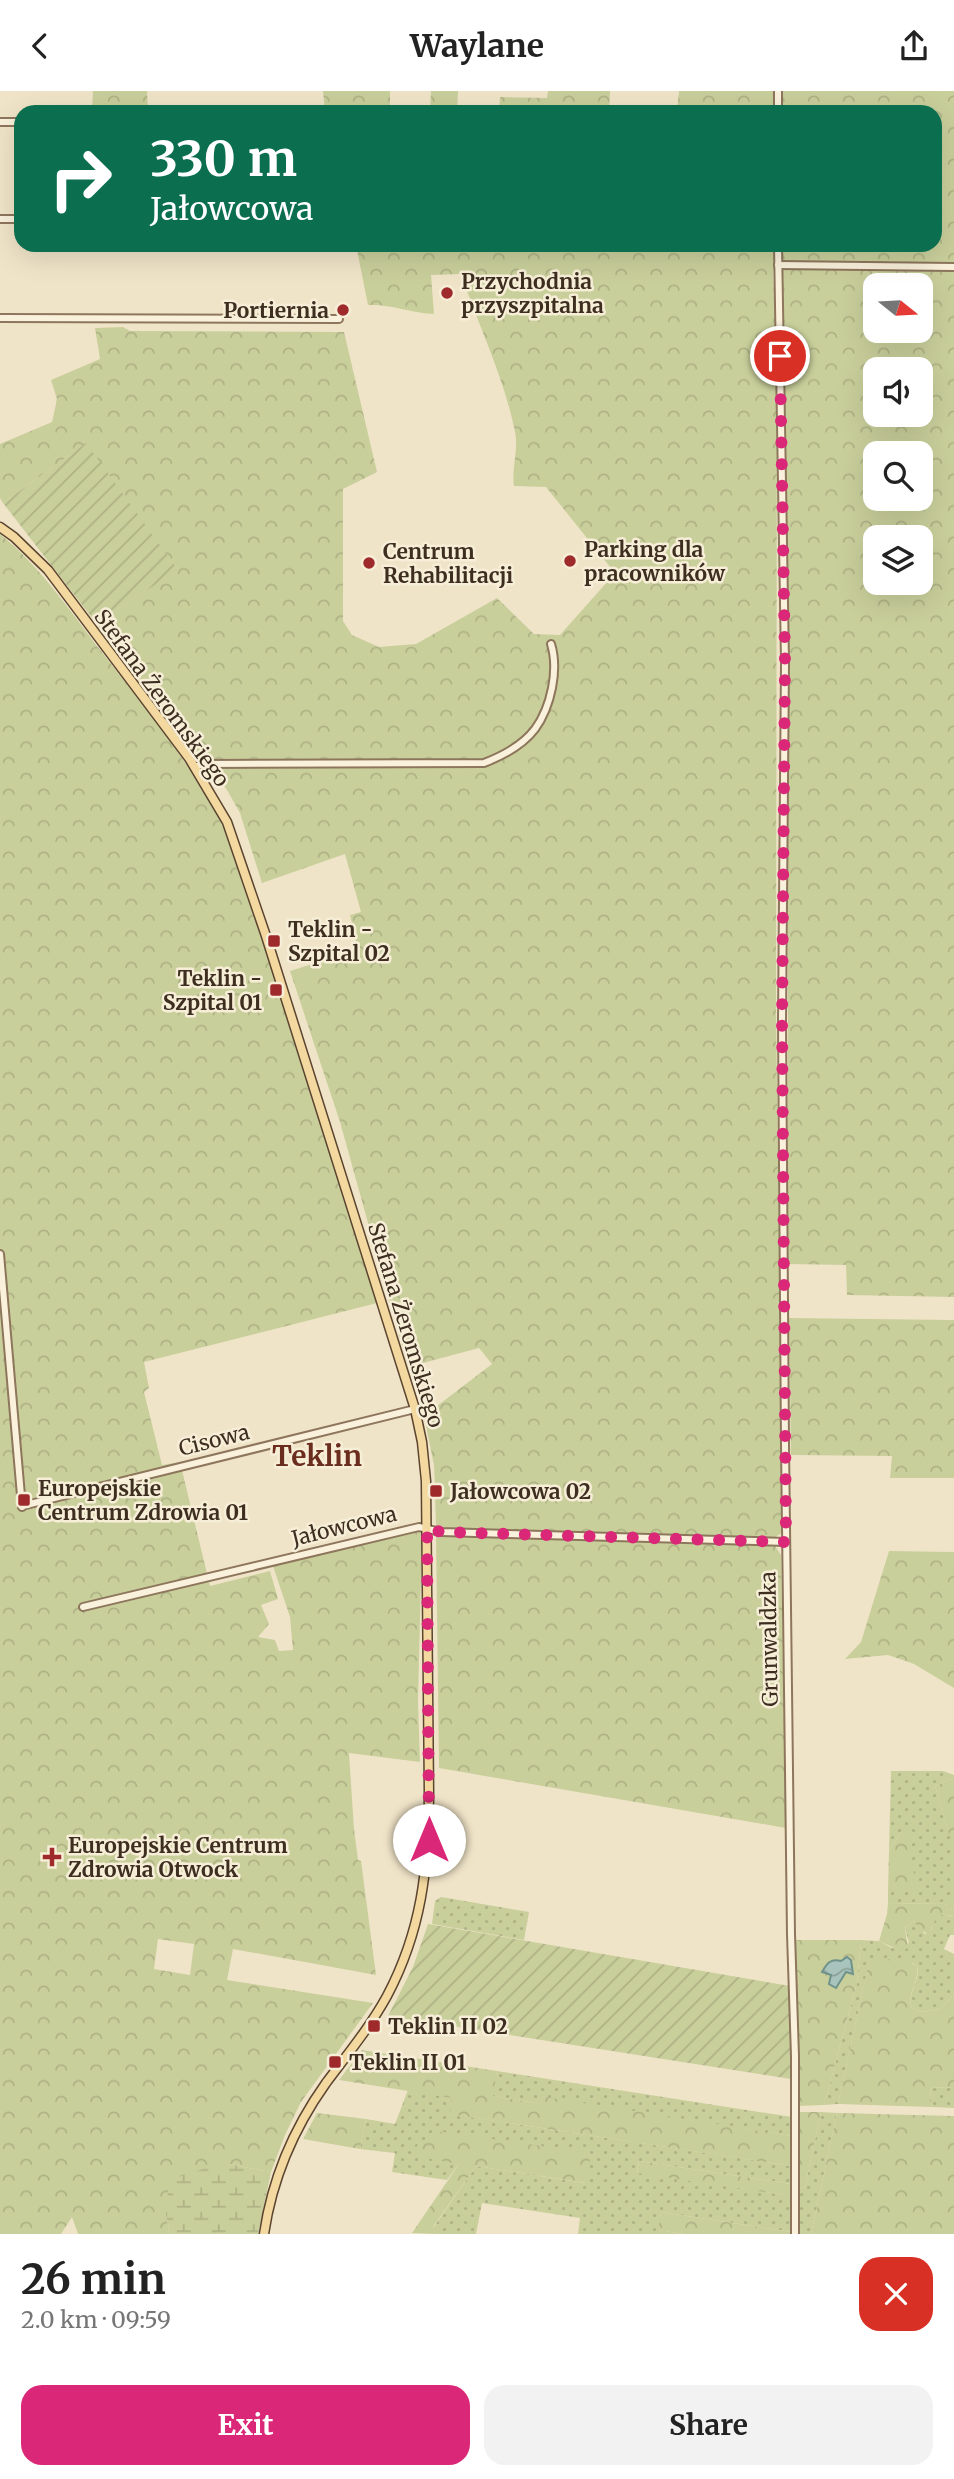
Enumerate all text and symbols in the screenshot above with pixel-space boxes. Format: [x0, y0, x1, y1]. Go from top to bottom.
text: Waylane [410, 26, 544, 66]
icon: back [21, 27, 59, 65]
icon: share [895, 27, 933, 65]
text: 330 m [150, 128, 297, 189]
icon: right [35, 133, 126, 224]
text: Jałowcowa [150, 189, 313, 229]
place label: Przychodnia przyszpitalna [461, 268, 604, 319]
north arrow [863, 273, 933, 343]
map controls [863, 273, 933, 595]
marker: Przychodnia przyszpitalna [439, 285, 455, 301]
place label: Portiernia [223, 297, 329, 324]
marker: Portiernia [335, 302, 351, 318]
pin [750, 326, 810, 386]
icon: arrive [761, 337, 799, 375]
button: sound [863, 357, 933, 427]
button: search [863, 441, 933, 511]
button: layers [863, 525, 933, 595]
place label: Parking dla pracowników [584, 536, 726, 587]
place label: Centrum Rehabilitacji [383, 538, 513, 589]
marker: Parking dla pracowników [562, 553, 578, 569]
marker: Centrum Rehabilitacji [361, 555, 377, 571]
street label: Stefana Żeromskiego [89, 604, 235, 792]
place label: Teklin - Szpital 02 [288, 916, 390, 967]
marker: Teklin - Szpital 02 [266, 933, 282, 949]
place label: Teklin - Szpital 01 [163, 965, 262, 1016]
marker: Teklin - Szpital 01 [268, 982, 284, 998]
street label: Stefana Żeromskiego [362, 1219, 450, 1431]
street label: Cisowa [176, 1418, 252, 1462]
district label: Teklin [272, 1438, 362, 1474]
place label: Europejskie Centrum Zdrowia 01 [38, 1475, 248, 1526]
place label: Jałowcowa 02 [449, 1478, 591, 1505]
marker: Jałowcowa 02 [428, 1483, 444, 1499]
marker: Europejskie Centrum Zdrowia 01 [16, 1492, 32, 1508]
street label: Jałowcowa [288, 1500, 399, 1552]
street label: Grunwaldzka [754, 1571, 784, 1707]
position arrow [392, 1803, 466, 1877]
place label: Europejskie Centrum Zdrowia Otwock [68, 1832, 288, 1883]
marker: Europejskie Centrum Zdrowia Otwock [42, 1847, 62, 1867]
place label: Teklin II 02 [388, 2013, 508, 2040]
marker: Teklin II 02 [366, 2018, 382, 2034]
place label: Teklin II 01 [349, 2049, 466, 2076]
marker: Teklin II 01 [327, 2054, 343, 2070]
text: 26 min [21, 2253, 166, 2305]
button: close [859, 2257, 933, 2331]
text: 2.0 km · 09:59 [21, 2305, 171, 2334]
button: Exit [21, 2385, 470, 2465]
button: Share [484, 2385, 933, 2465]

